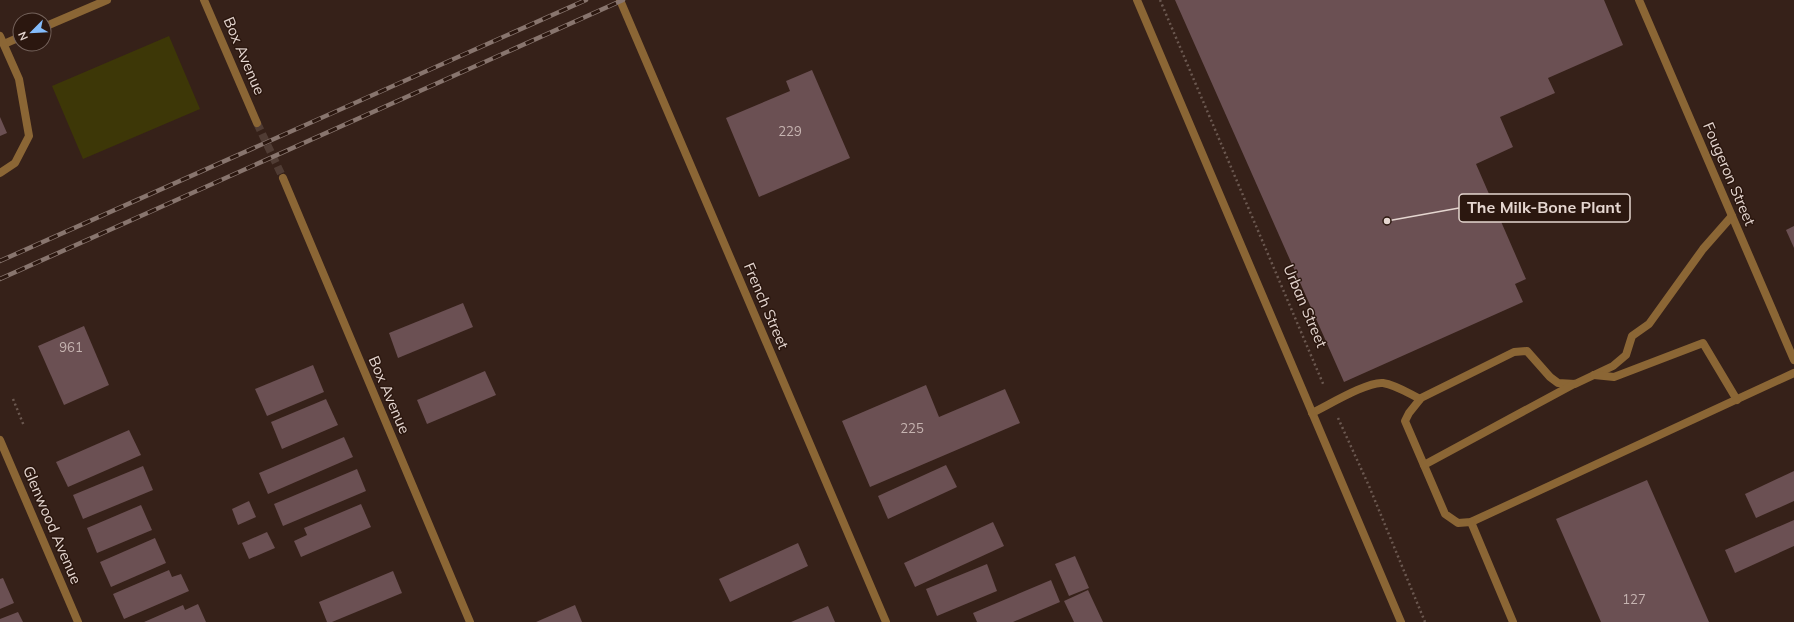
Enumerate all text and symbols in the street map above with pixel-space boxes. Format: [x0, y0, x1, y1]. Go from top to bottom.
north arrow [12, 12, 52, 52]
street label: Box Avenue [220, 14, 269, 98]
text: N [15, 29, 31, 43]
street label: Fougeron Street [1699, 119, 1760, 228]
house number: 229 [778, 123, 802, 139]
callout: The Milk-Bone Plant [1459, 194, 1630, 222]
text: The Milk-Bone Plant [1467, 197, 1621, 217]
street label: French Street [740, 260, 793, 352]
street label: Urban Street [1279, 261, 1332, 350]
house number: 961 [59, 339, 83, 355]
street label: Box Avenue [365, 353, 414, 437]
house number: 225 [900, 420, 924, 436]
street label: Glenwood Avenue [19, 463, 86, 587]
house number: 127 [1622, 591, 1646, 607]

